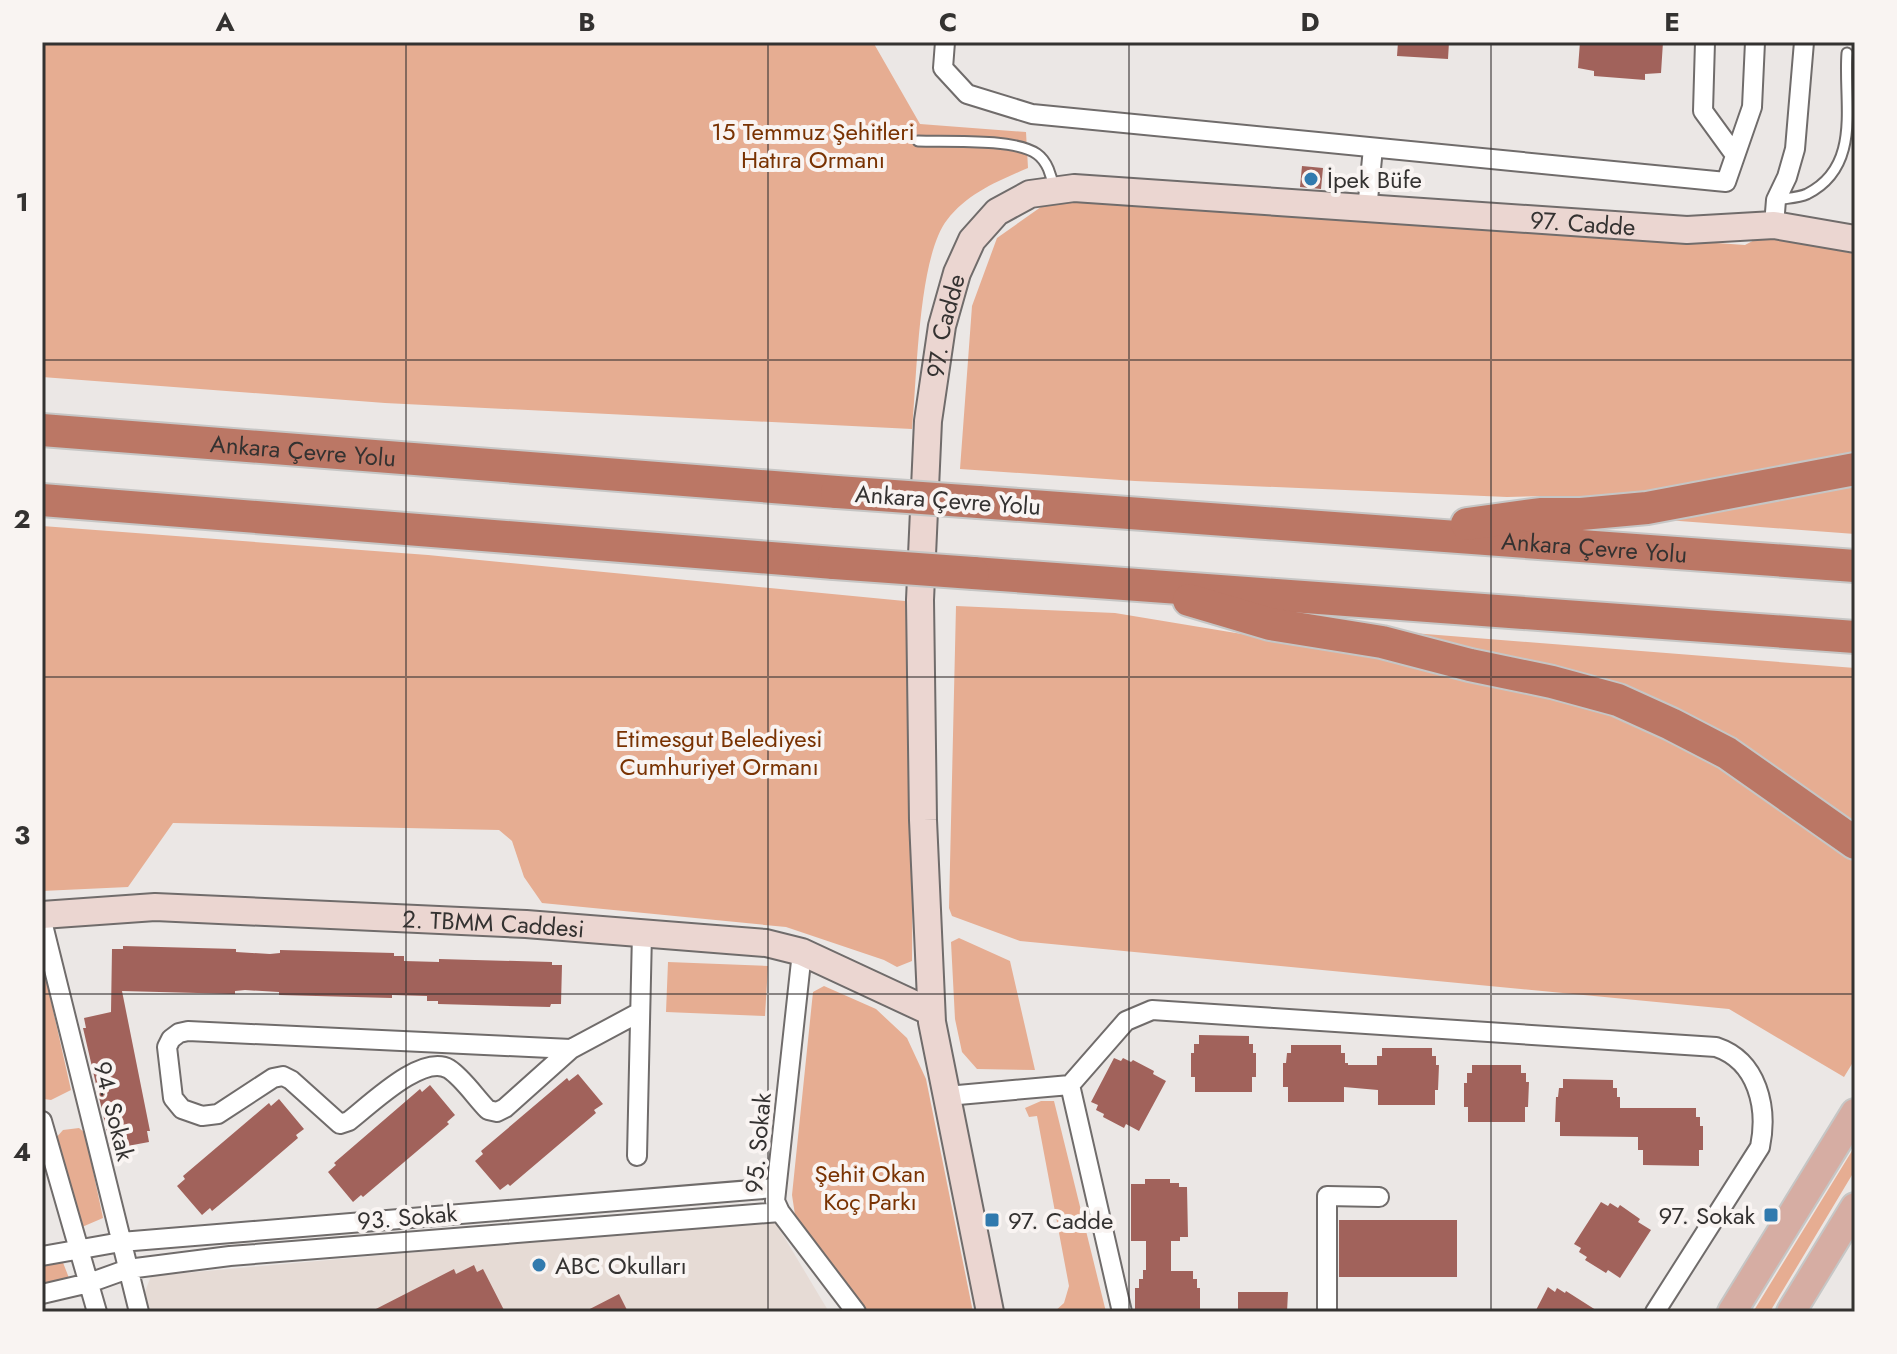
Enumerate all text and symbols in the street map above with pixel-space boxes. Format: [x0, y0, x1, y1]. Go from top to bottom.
text: A [214, 3, 235, 41]
text: B [578, 3, 596, 41]
text: C [939, 3, 957, 41]
text: D [1300, 3, 1320, 41]
text: E [1664, 3, 1680, 41]
park label: 15 Temmuz Şehitleri Hatıra Ormanı [711, 114, 915, 177]
place label: İpek Büfe [1327, 162, 1422, 197]
marker: İpek Büfe [1302, 170, 1320, 188]
text: 1 [15, 183, 29, 221]
street label: 97. Cadde [1529, 202, 1637, 244]
street label: 97. Cadde [917, 270, 973, 380]
street label: Ankara Çevre Yolu [209, 426, 397, 475]
street label: Ankara Çevre Yolu [854, 476, 1042, 524]
text: 2 [13, 500, 31, 538]
street label: Ankara Çevre Yolu [1500, 523, 1689, 571]
park label: Etimesgut Belediyesi Cumhuriyet Ormanı [615, 721, 823, 784]
text: 3 [14, 816, 30, 854]
street label: 2. TBMM Caddesi [401, 901, 586, 946]
street label: 94. Sokak [85, 1058, 143, 1165]
street label: 95. Sokak [736, 1091, 780, 1195]
text: 4 [13, 1133, 31, 1171]
park label: Şehit Okan Koç Parkı [815, 1156, 925, 1219]
street label: 93. Sokak [356, 1195, 459, 1239]
place label: 97. Sokak [1658, 1198, 1755, 1233]
place label: 97. Cadde [1008, 1203, 1113, 1238]
marker: 97. Sokak [1762, 1206, 1780, 1224]
marker: 97. Cadde [983, 1211, 1001, 1229]
place label: ABC Okulları [555, 1248, 687, 1283]
marker: ABC Okulları [530, 1256, 548, 1274]

